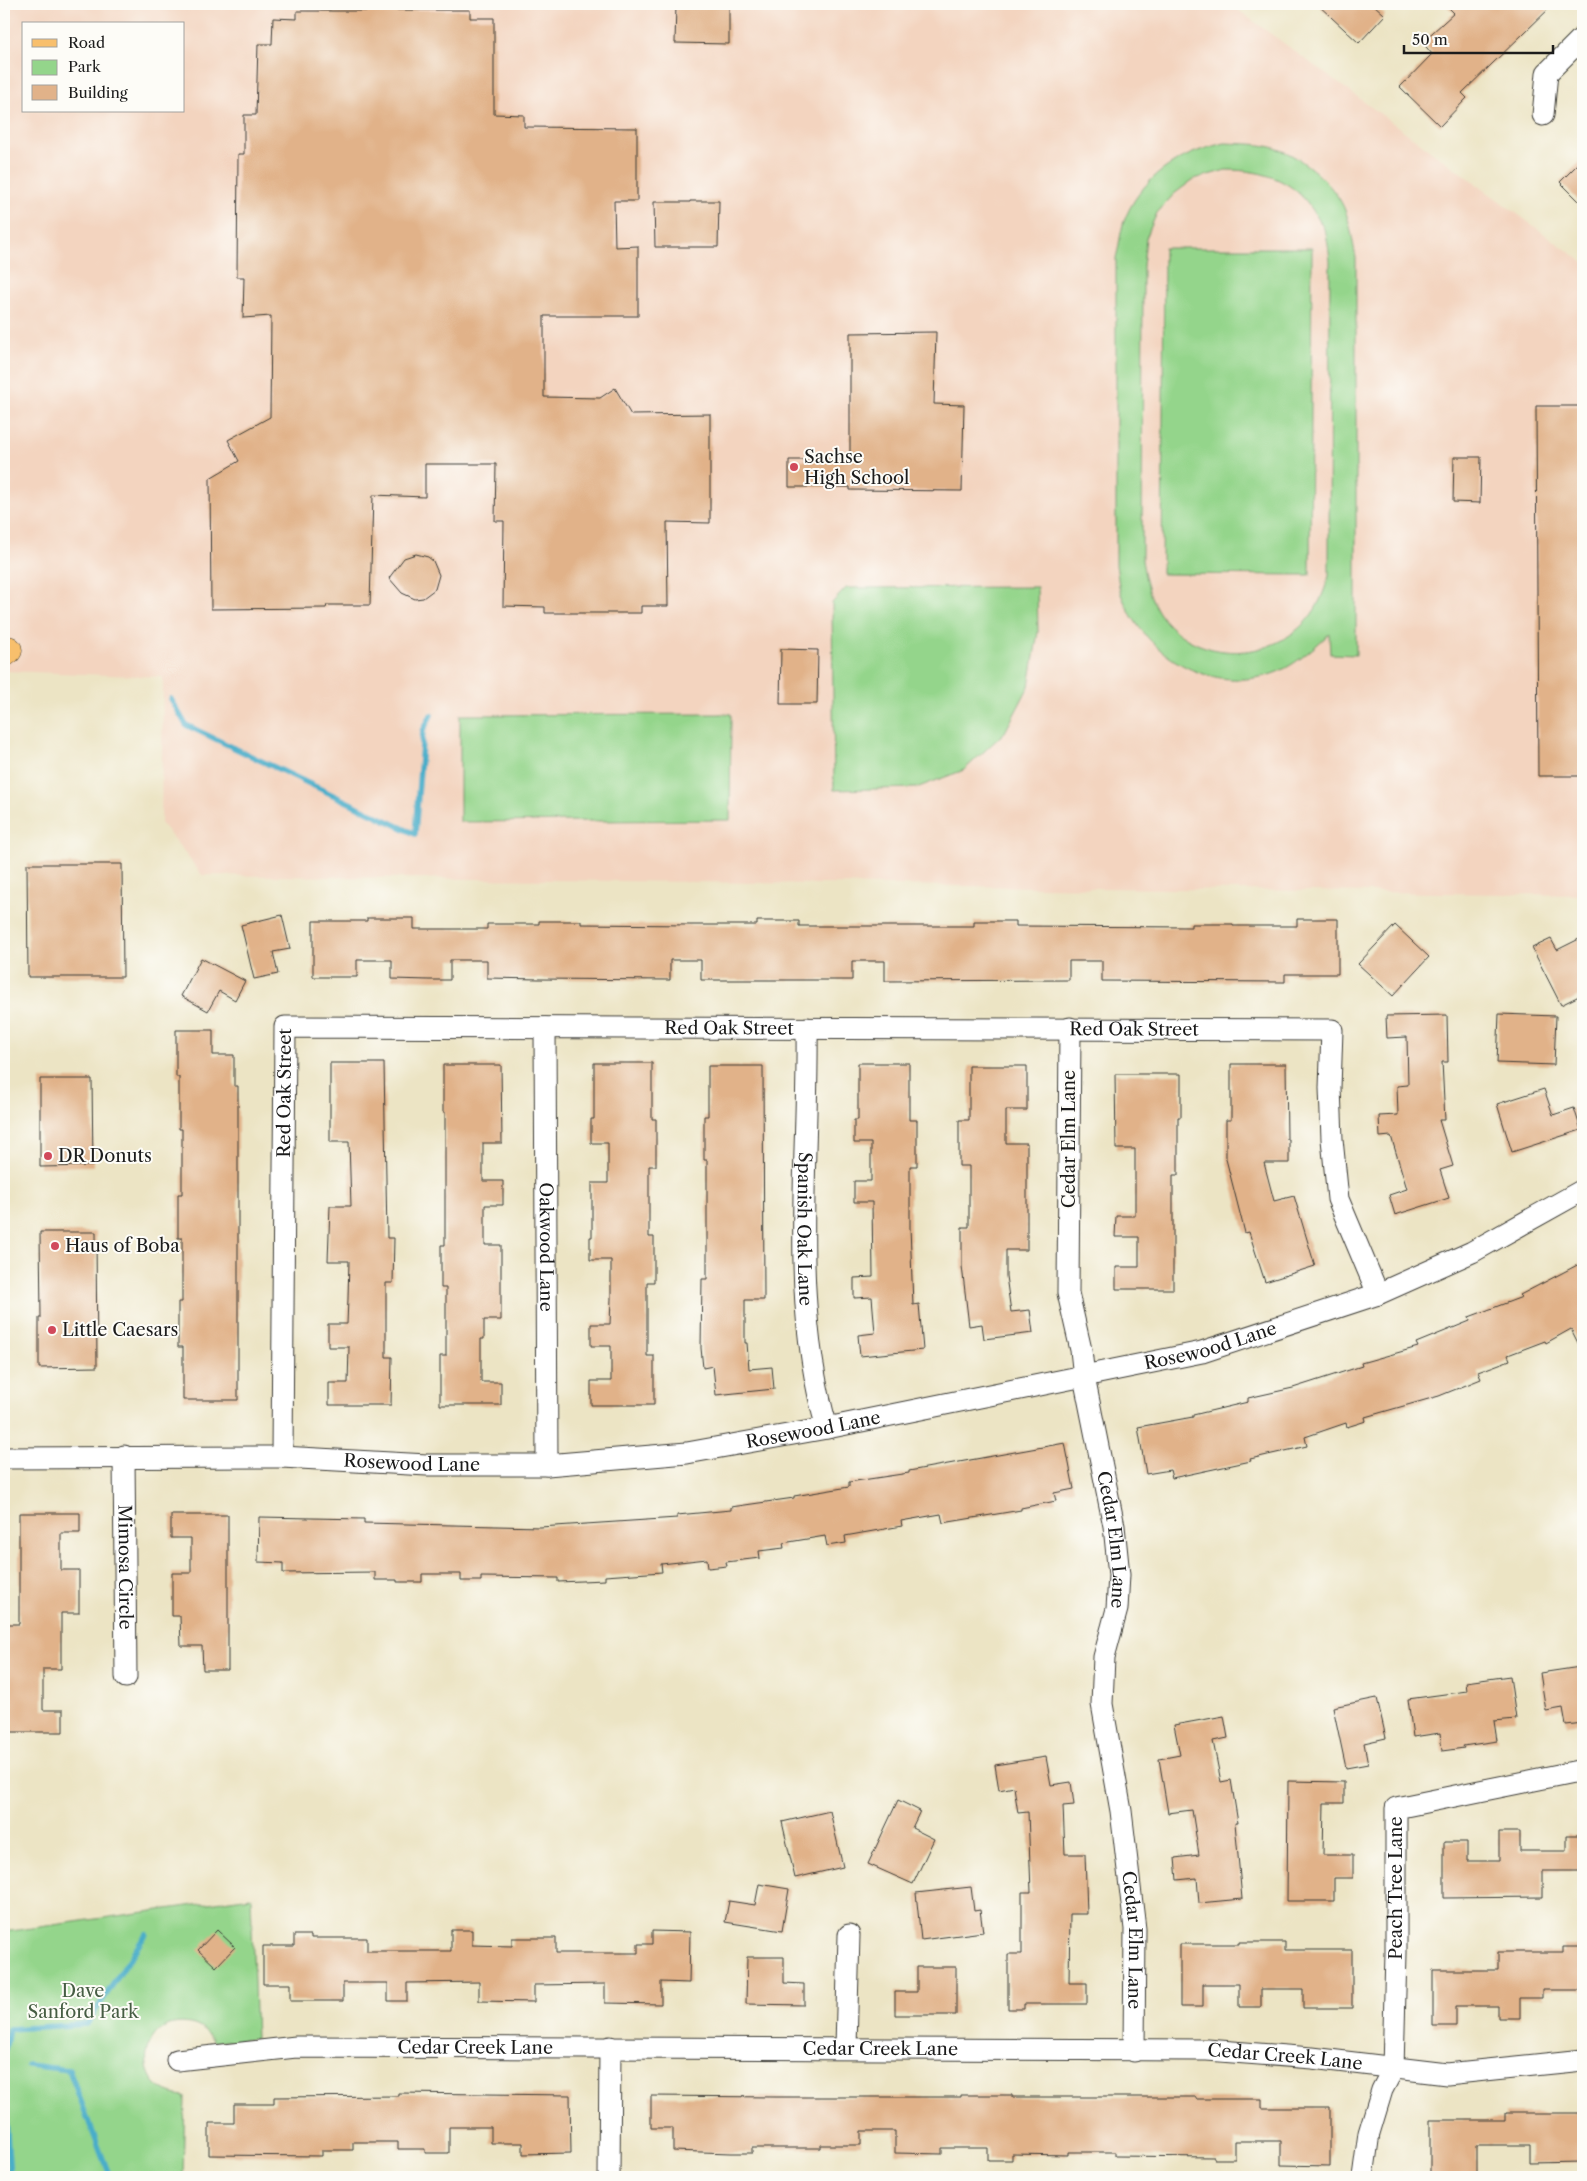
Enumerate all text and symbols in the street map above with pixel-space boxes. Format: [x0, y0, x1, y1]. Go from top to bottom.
legend [22, 22, 185, 112]
scale bar [1404, 22, 1553, 54]
text: 50 m [1412, 30, 1448, 49]
text: Road [68, 33, 105, 52]
text: Park [68, 57, 102, 76]
text: Building [68, 83, 128, 102]
place label: Sachse High School [804, 446, 909, 489]
marker: Sachse High School [788, 461, 800, 473]
street label: Red Oak Street [664, 1017, 794, 1039]
street label: Red Oak Street [1069, 1018, 1199, 1041]
street label: Red Oak Street [273, 1028, 296, 1158]
street label: Cedar Elm Lane [1058, 1070, 1080, 1208]
place label: DR Donuts [58, 1145, 152, 1167]
marker: DR Donuts [42, 1150, 54, 1162]
street label: Spanish Oak Lane [792, 1152, 817, 1307]
street label: Oakwood Lane [535, 1182, 557, 1312]
place label: Haus of Boba [65, 1235, 180, 1257]
marker: Haus of Boba [49, 1240, 61, 1252]
street label: Rosewood Lane [1142, 1317, 1279, 1374]
place label: Little Caesars [62, 1319, 178, 1341]
marker: Little Caesars [46, 1324, 58, 1336]
street label: Rosewood Lane [744, 1406, 883, 1453]
street label: Rosewood Lane [343, 1449, 480, 1476]
street label: Cedar Elm Lane [1092, 1469, 1130, 1609]
street label: Mimosa Circle [113, 1504, 137, 1630]
street label: Peach Tree Lane [1385, 1816, 1407, 1960]
street label: Cedar Elm Lane [1117, 1870, 1146, 2009]
park label: Dave Sanford Park [28, 1980, 140, 2023]
street label: Cedar Creek Lane [398, 2036, 553, 2059]
street label: Cedar Creek Lane [803, 2038, 958, 2060]
street label: Cedar Creek Lane [1207, 2039, 1364, 2075]

